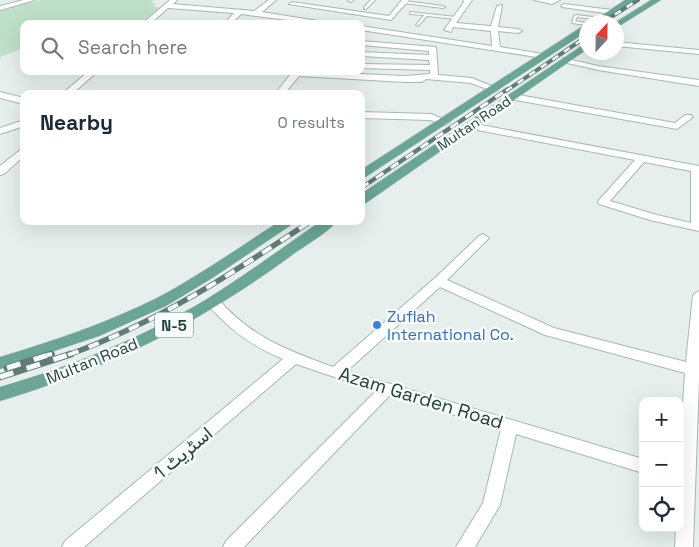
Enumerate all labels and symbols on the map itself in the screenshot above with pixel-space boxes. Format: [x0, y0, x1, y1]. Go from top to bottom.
north arrow [579, 15, 624, 60]
street label: Multan Road [434, 92, 514, 154]
place label: Zuflah International Co. [387, 306, 514, 345]
road number: N-5 [155, 312, 193, 338]
marker: Zuflah International Co. [371, 319, 383, 331]
street label: Multan Road [43, 333, 141, 389]
street label: Azam Garden Road [336, 361, 506, 435]
street label: اسٹریٹ 1 [148, 421, 218, 485]

